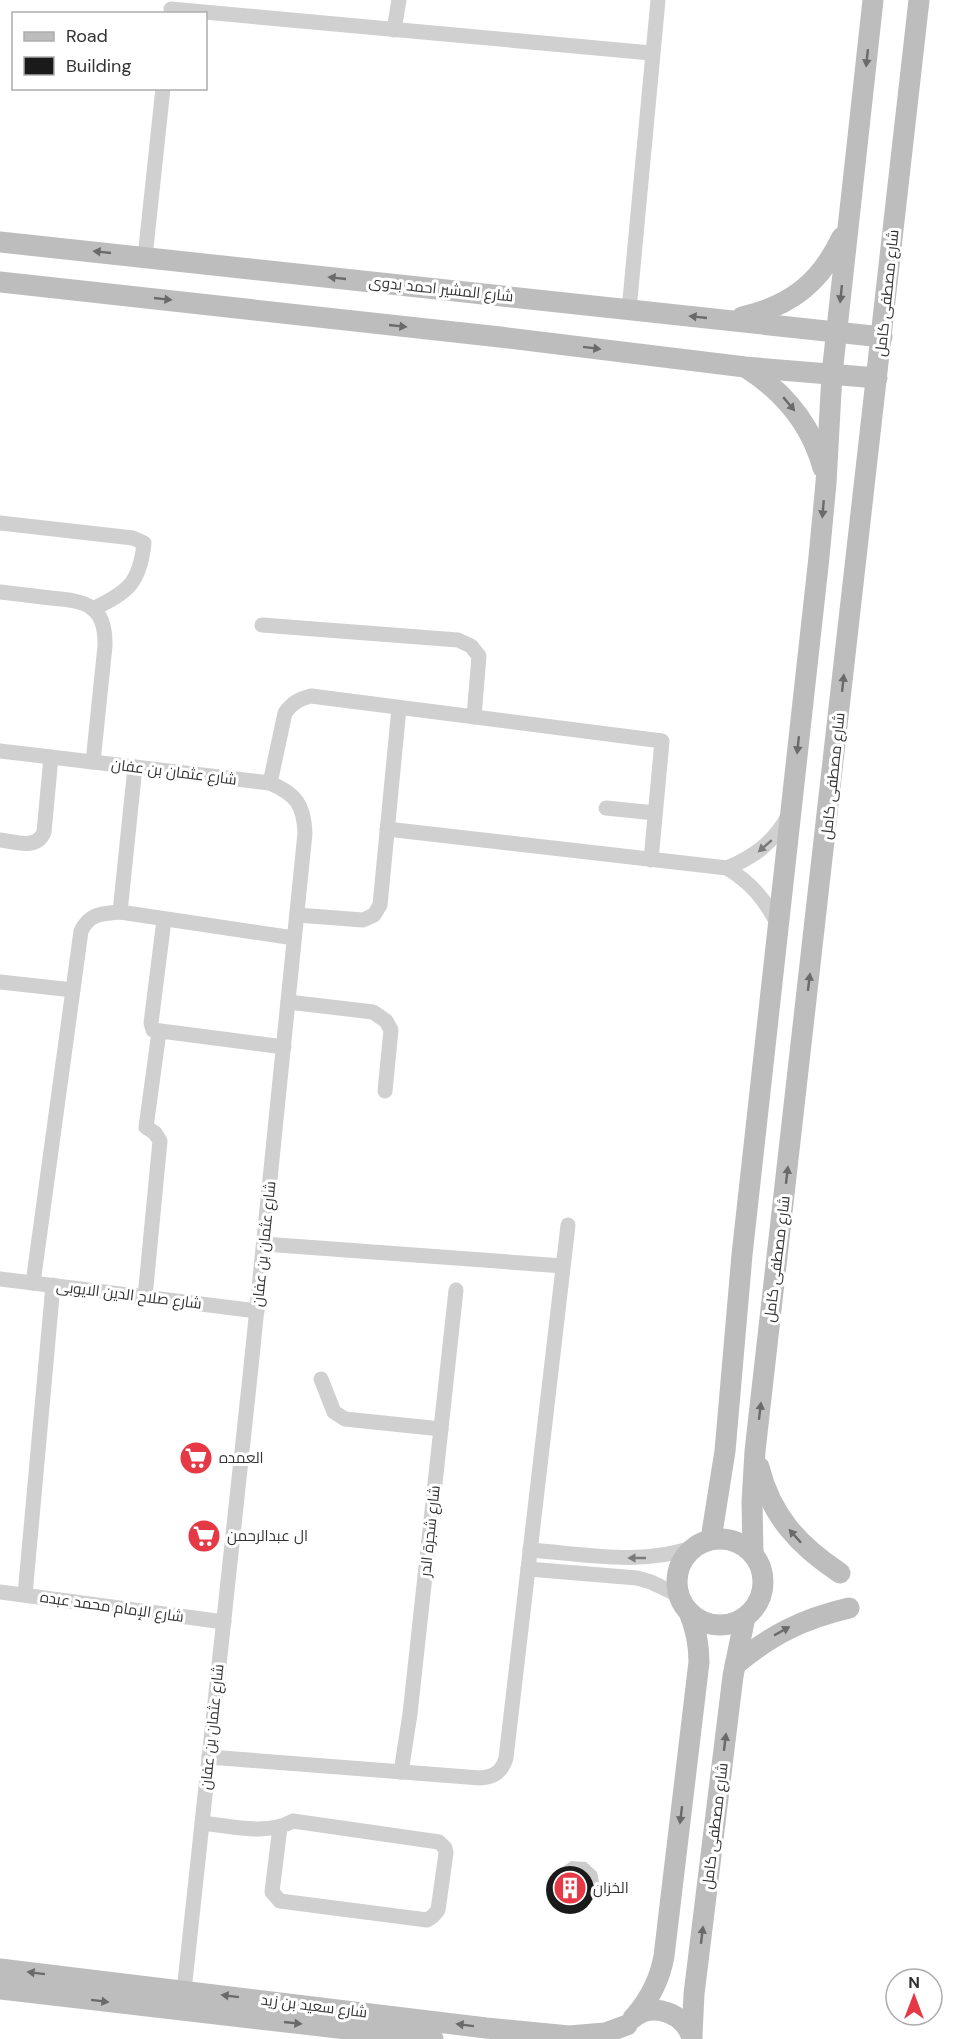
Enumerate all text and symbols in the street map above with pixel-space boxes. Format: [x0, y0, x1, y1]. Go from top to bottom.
legend [12, 12, 207, 90]
text: Road [66, 24, 108, 48]
one-way arrow [862, 49, 872, 68]
text: Building [66, 54, 131, 78]
street label: شارع مصطفى كامل [870, 229, 905, 358]
one-way arrow [92, 247, 111, 257]
street label: شارع المشير احمد بدوى [368, 271, 514, 308]
one-way arrow [328, 273, 347, 283]
one-way arrow [836, 284, 846, 303]
one-way arrow [153, 295, 172, 304]
one-way arrow [689, 313, 708, 322]
one-way arrow [389, 321, 408, 330]
one-way arrow [582, 343, 601, 353]
one-way arrow [782, 396, 795, 411]
one-way arrow [819, 499, 828, 518]
one-way arrow [838, 674, 848, 693]
street label: شارع مصطفى كامل [816, 712, 851, 841]
one-way arrow [793, 735, 803, 754]
street label: شارع عثمان بن عفان [110, 754, 238, 791]
one-way arrow [758, 839, 773, 852]
one-way arrow [804, 972, 814, 991]
one-way arrow [782, 1166, 792, 1185]
street label: شارع عثمان بن عفان [247, 1180, 282, 1308]
street label: شارع مصطفى كامل [759, 1195, 796, 1324]
street label: شارع صلاح الدين الايوبى [55, 1276, 203, 1315]
one-way arrow [755, 1401, 765, 1420]
supermarket icon: العمده [178, 1440, 214, 1476]
place label: العمده [219, 1448, 264, 1468]
street label: شارع شجرة الدر [415, 1484, 446, 1579]
supermarket icon: ال عبدالرحمن [186, 1518, 222, 1554]
place label: ال عبدالرحمن [227, 1526, 308, 1546]
one-way arrow [789, 1529, 802, 1544]
one-way arrow [628, 1553, 647, 1563]
street label: شارع الإمام محمد عبده [39, 1587, 185, 1628]
one-way arrow [774, 1626, 790, 1637]
street label: شارع عثمان بن عفان [195, 1663, 230, 1791]
one-way arrow [720, 1732, 730, 1751]
street label: شارع مصطفى كامل [697, 1762, 734, 1891]
one-way arrow [676, 1805, 686, 1824]
building icon: الخزان [552, 1870, 588, 1906]
place label: الخزان [593, 1878, 629, 1898]
one-way arrow [697, 1926, 706, 1945]
north arrow [884, 1967, 944, 2027]
one-way arrow [27, 1969, 46, 1978]
text: N [908, 1972, 920, 1993]
street label: شارع سعيد بن زيد [260, 1990, 368, 2023]
one-way arrow [221, 1991, 240, 2001]
one-way arrow [90, 1996, 109, 2006]
one-way arrow [284, 2019, 303, 2028]
one-way arrow [456, 2020, 475, 2030]

